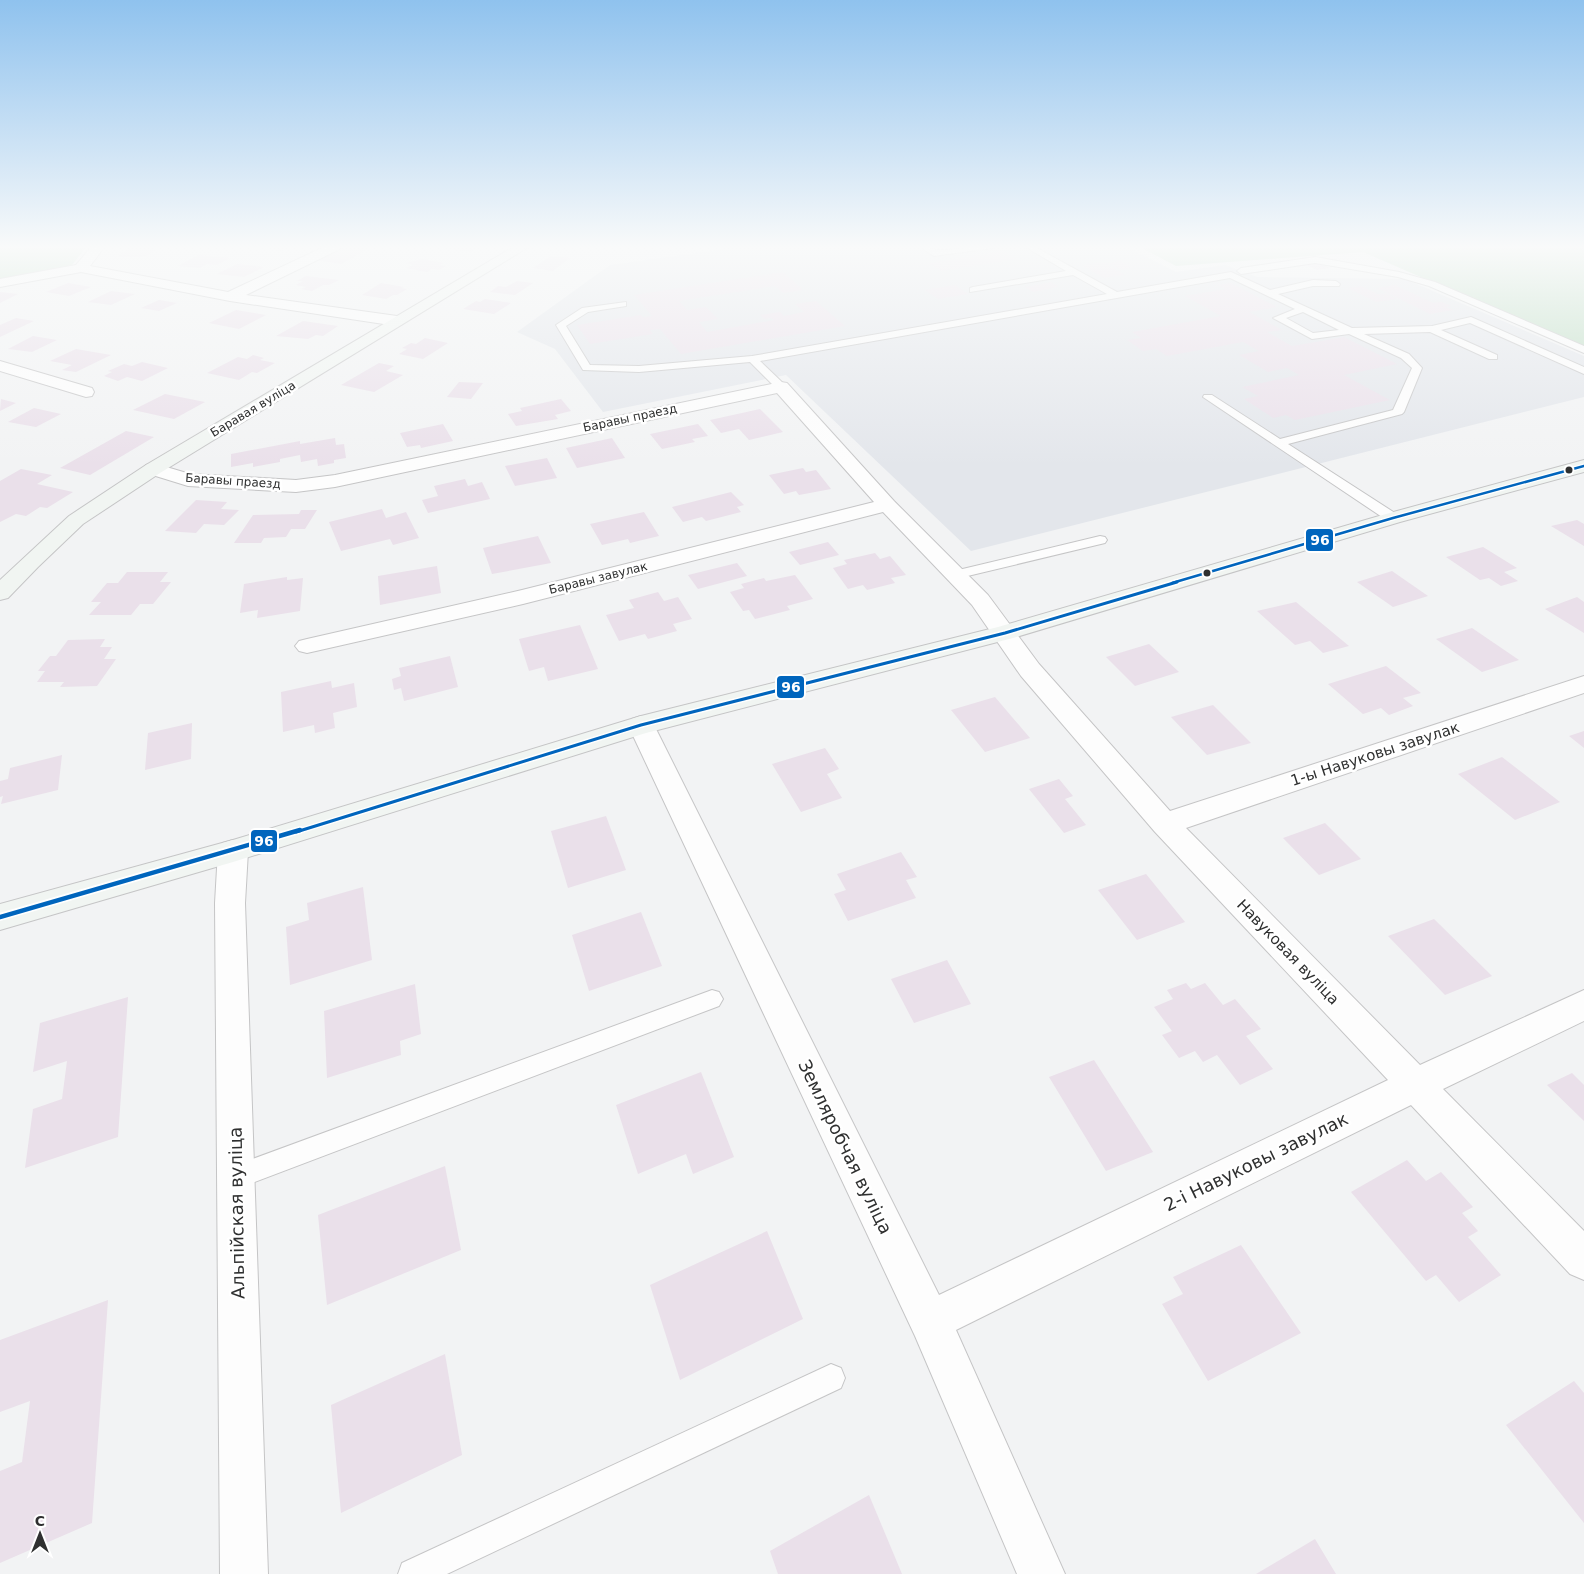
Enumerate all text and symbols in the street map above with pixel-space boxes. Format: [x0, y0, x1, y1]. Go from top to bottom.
street label: Баравая вуліца [208, 378, 298, 440]
street label: Баравы праезд [582, 401, 678, 435]
unlabelled marker [1564, 465, 1574, 475]
street label: Баравы праезд [185, 471, 281, 491]
line badge: 96 [1305, 528, 1334, 552]
text: 96 [1310, 532, 1330, 548]
street label: Баравы завулак [547, 559, 649, 597]
unlabelled marker [1202, 568, 1212, 578]
line badge: 96 [776, 675, 805, 699]
text: 96 [781, 679, 801, 695]
street label: 1-ы Навуковы завулак [1288, 718, 1462, 790]
line badge: 96 [250, 829, 278, 853]
text: 96 [254, 833, 274, 849]
street label: Навуковая вуліца [1233, 896, 1343, 1008]
street label: Земляробчая вуліца [794, 1056, 897, 1237]
street label: 2-і Навуковы завулак [1160, 1108, 1351, 1215]
street label: Альпійская вуліца [224, 1127, 249, 1299]
north arrow [15, 1509, 65, 1559]
text: С [35, 1513, 45, 1529]

